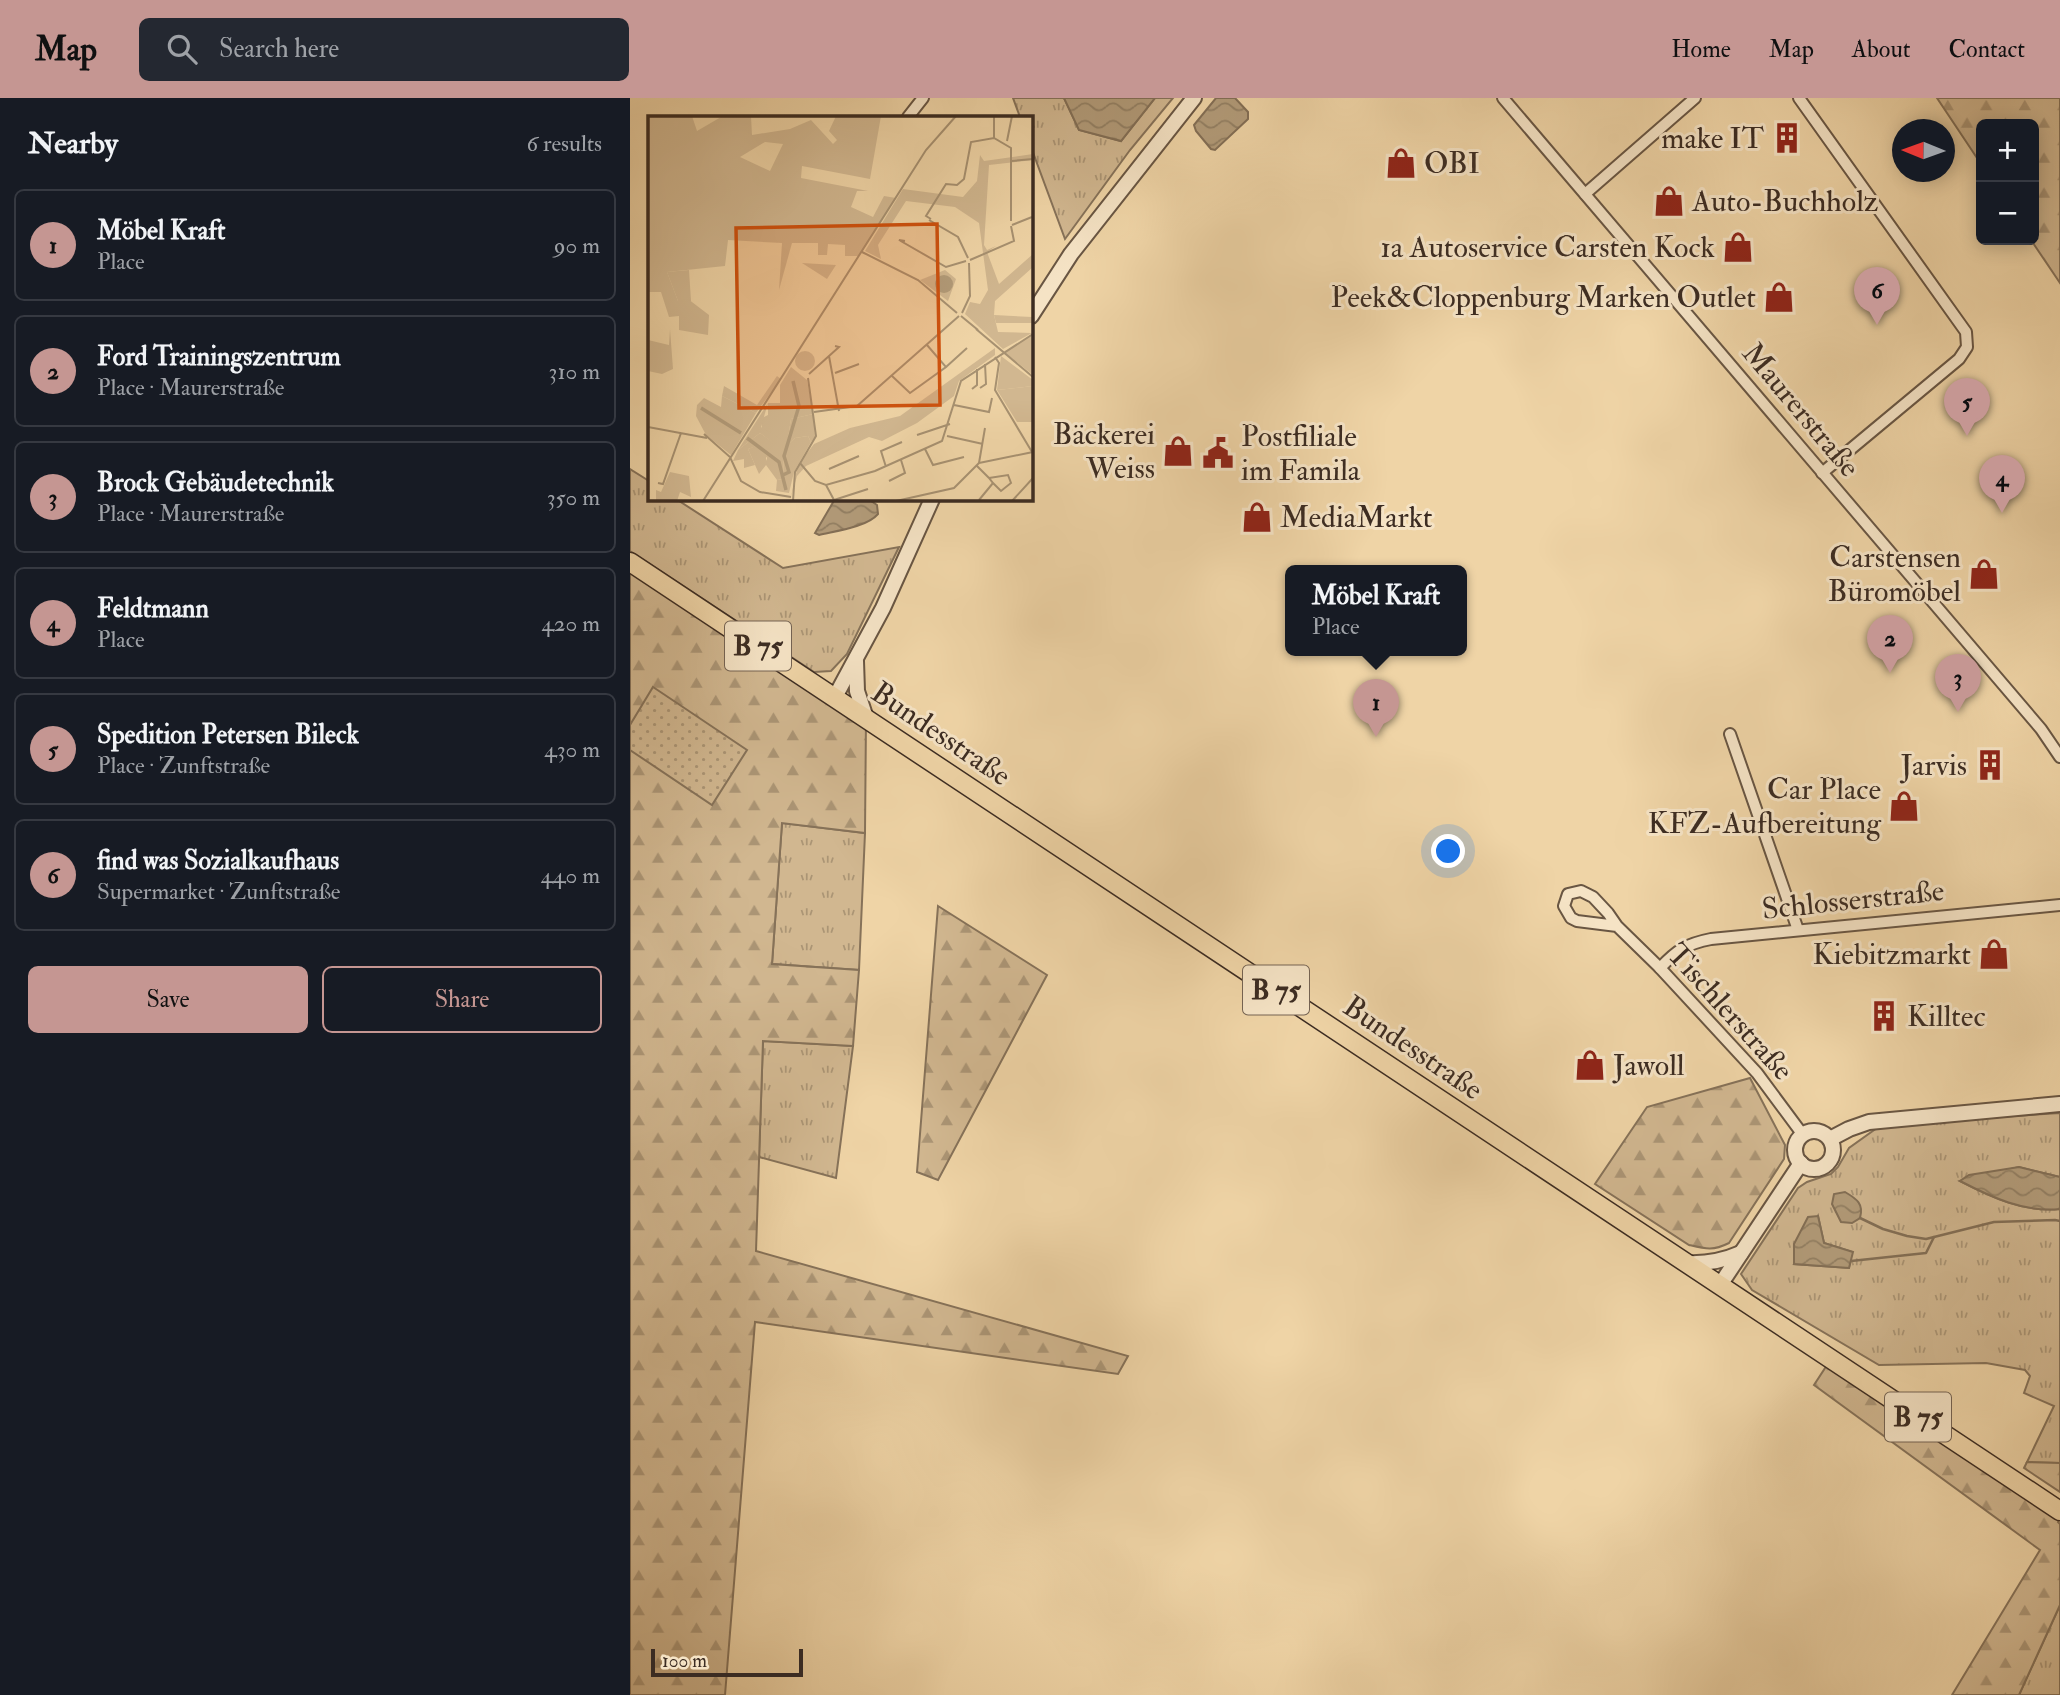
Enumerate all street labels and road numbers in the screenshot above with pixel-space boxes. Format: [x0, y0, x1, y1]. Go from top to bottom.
street label: Maurerstraße [1734, 335, 1868, 485]
road number: B 75 [725, 622, 791, 670]
street label: Bundesstraße [864, 674, 1018, 794]
street label: Schlosserstraße [1760, 872, 1946, 928]
street label: Tischlerstraße [1659, 936, 1801, 1088]
road number: B 75 [1243, 966, 1309, 1015]
street label: Bundesstraße [1336, 988, 1490, 1108]
road number: B 75 [1885, 1392, 1951, 1442]

